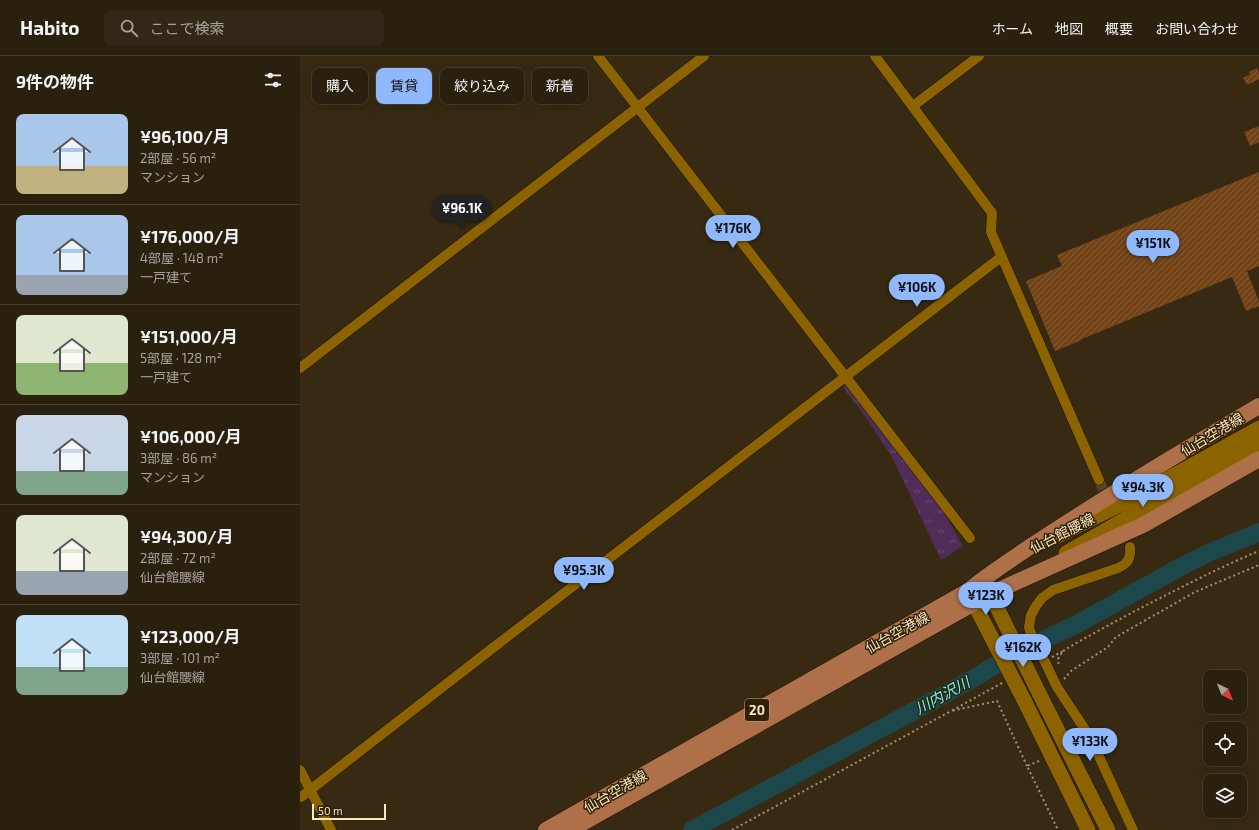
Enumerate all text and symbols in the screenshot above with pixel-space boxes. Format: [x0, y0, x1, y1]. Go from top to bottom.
search box [104, 10, 384, 46]
text: Habito [20, 16, 80, 39]
icon: search [118, 17, 140, 39]
text: ここで検索 [150, 19, 225, 37]
text: ホーム [991, 20, 1033, 37]
text: 地図 [1055, 20, 1083, 37]
text: 概要 [1105, 20, 1133, 37]
text: お問い合わせ [1155, 20, 1239, 37]
chip: 購入 [312, 68, 368, 104]
chip: 賃貸 [376, 68, 432, 104]
chip: 絞り込み [440, 68, 524, 104]
chip: 新着 [532, 68, 588, 104]
icon: filters [262, 69, 284, 91]
text: 9件の物件 [16, 71, 94, 91]
text: ¥96,100/月 [140, 126, 230, 146]
icon: home [48, 130, 96, 178]
text: 2部屋 · 56 m² [140, 150, 216, 166]
text: マンション [140, 169, 205, 185]
pin: ¥96.1K [429, 195, 495, 229]
text: ¥96.1K [442, 200, 482, 216]
pin: ¥176K [705, 215, 761, 249]
text: ¥176K [714, 220, 752, 236]
text: ¥176,000/月 [140, 226, 240, 246]
pin: ¥151K [1125, 230, 1181, 264]
icon: home [48, 231, 96, 279]
text: ¥151K [1135, 235, 1171, 251]
text: 4部屋 · 148 m² [140, 250, 224, 266]
text: 一戸建て [140, 269, 192, 285]
pin: ¥106K [889, 274, 945, 308]
text: ¥106K [898, 279, 936, 295]
text: ¥151,000/月 [140, 326, 238, 346]
icon: home [48, 331, 96, 379]
text: 5部屋 · 128 m² [140, 350, 222, 366]
text: 一戸建て [140, 369, 192, 385]
street label: 仙台空港線 [1178, 409, 1246, 459]
text: ¥106,000/月 [140, 426, 242, 446]
icon: home [48, 431, 96, 479]
text: 3部屋 · 86 m² [140, 450, 217, 466]
text: マンション [140, 469, 205, 485]
pin: ¥94.3K [1110, 474, 1176, 508]
text: ¥94.3K [1121, 479, 1165, 495]
street label: 仙台館腰線 [1027, 510, 1097, 556]
text: ¥94,300/月 [140, 526, 234, 546]
icon: home [48, 531, 96, 579]
text: 2部屋 · 72 m² [140, 550, 216, 566]
pin: ¥95.3K [551, 557, 617, 591]
text: ¥95.3K [563, 562, 605, 578]
text: 仙台館腰線 [140, 569, 205, 585]
pin: ¥123K [958, 582, 1014, 616]
text: ¥123K [967, 587, 1005, 603]
street label: 仙台空港線 [862, 608, 932, 656]
text: ¥123,000/月 [140, 626, 241, 646]
icon: home [48, 631, 96, 679]
pin: ¥162K [995, 634, 1051, 668]
text: ¥162K [1004, 639, 1042, 655]
text: 3部屋 · 101 m² [140, 650, 220, 666]
text: 仙台館腰線 [140, 669, 205, 685]
north arrow [1203, 670, 1247, 714]
map controls [1203, 670, 1247, 818]
water label: 川内沢川 [911, 672, 974, 717]
road number: 20 [745, 699, 769, 721]
button: locate [1203, 722, 1247, 766]
pin: ¥133K [1062, 728, 1118, 762]
text: ¥133K [1071, 733, 1109, 749]
street label: 仙台空港線 [580, 766, 650, 816]
button: layers [1203, 774, 1247, 818]
scale bar [312, 802, 386, 821]
text: 50 m [318, 804, 343, 817]

